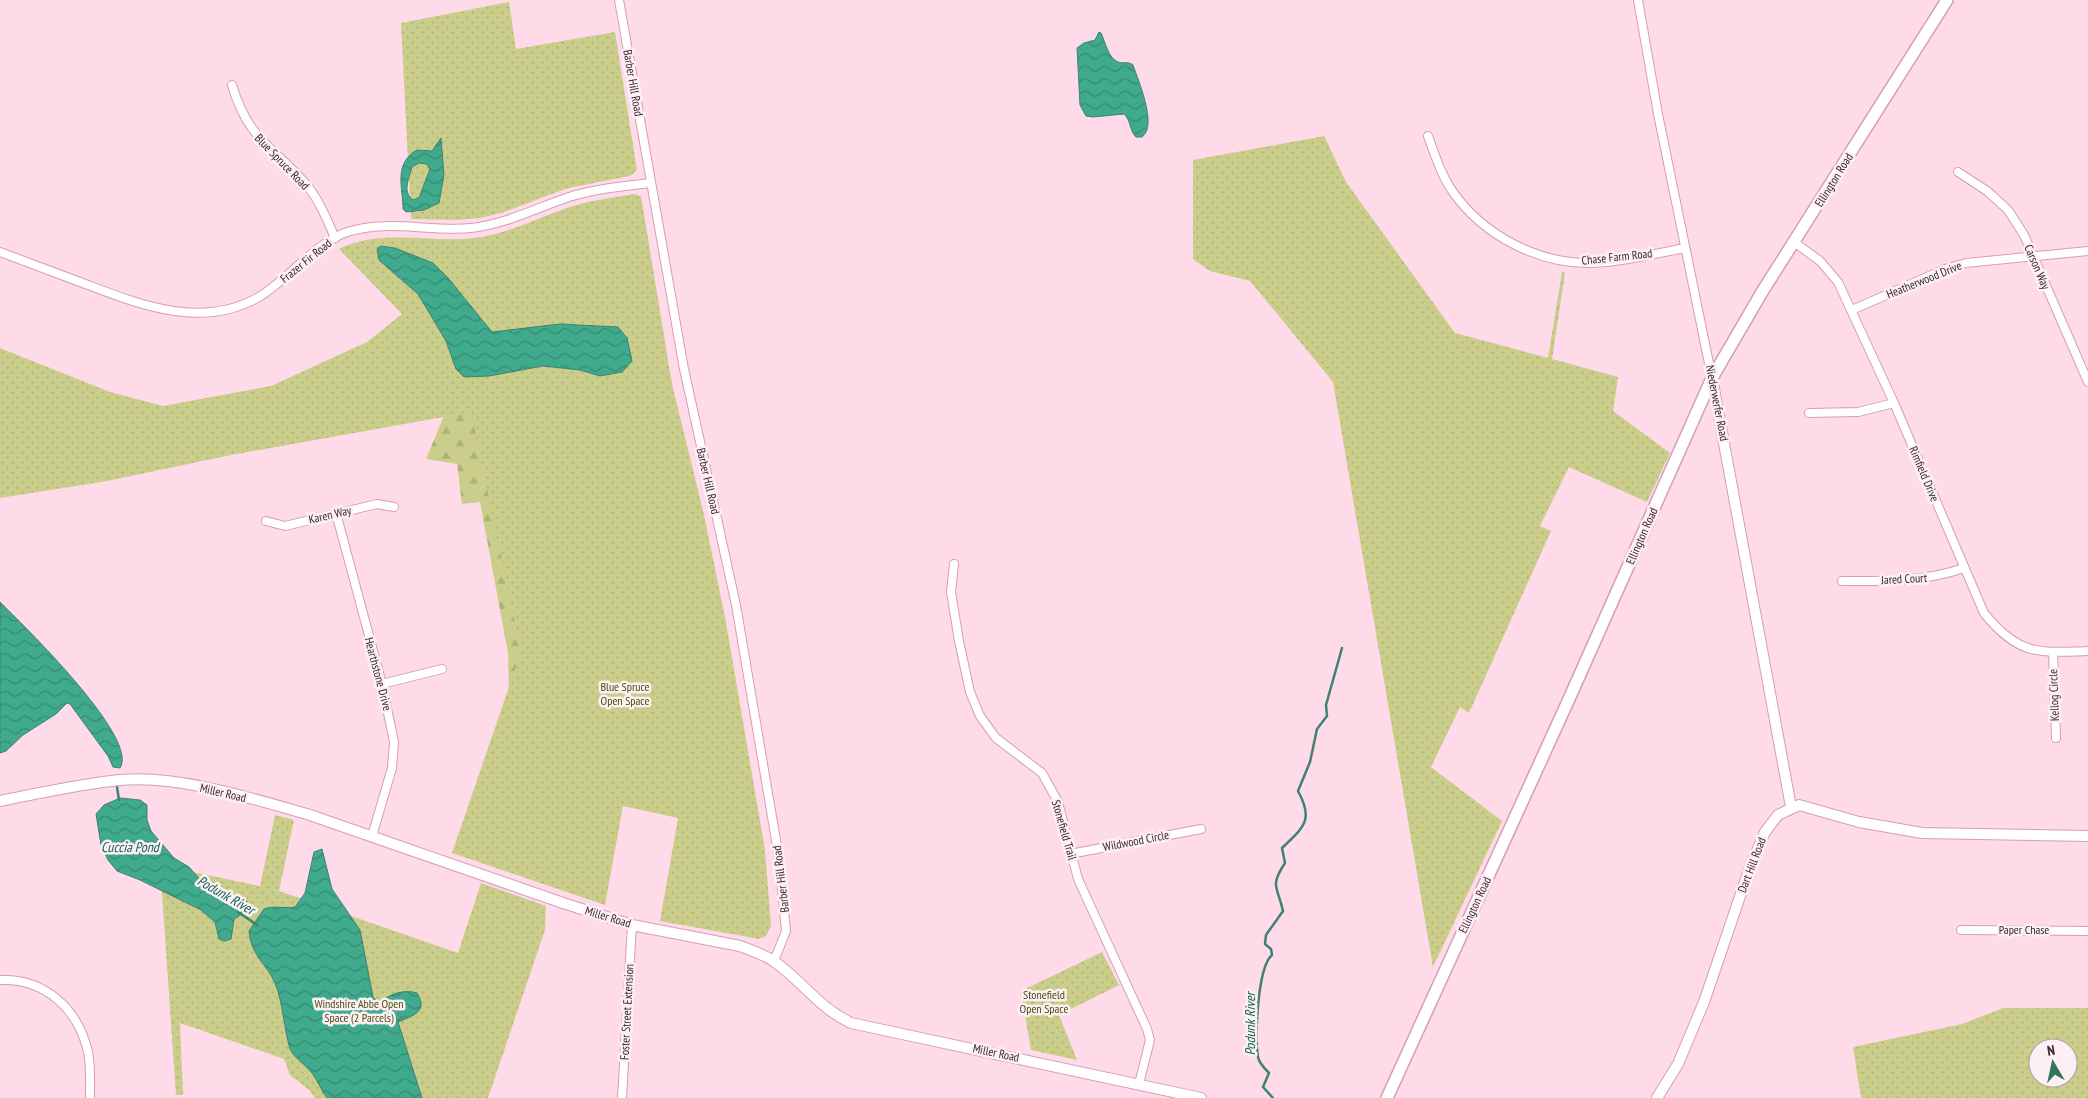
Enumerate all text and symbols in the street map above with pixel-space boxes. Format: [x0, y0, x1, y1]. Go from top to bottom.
street label: Barber Hill Road [620, 48, 647, 117]
street label: Blue Spruce Road [252, 131, 313, 193]
street label: Ellington Road [1811, 150, 1856, 209]
street label: Frazer Fir Road [277, 235, 334, 286]
street label: Carson Way [2021, 242, 2054, 292]
street label: Chase Farm Road [1581, 245, 1653, 268]
street label: Heatherwood Drive [1884, 258, 1964, 301]
street label: Niederwerfer Road [1703, 364, 1732, 442]
street label: Rimfield Drive [1906, 444, 1943, 504]
street label: Barber Hill Road [694, 446, 723, 515]
street label: Karen Way [307, 502, 353, 527]
street label: Ellington Road [1622, 505, 1661, 566]
street label: Jared Court [1880, 570, 1928, 587]
street label: Hearthstone Drive [361, 636, 395, 712]
street label: Kellog Circle [2045, 669, 2062, 721]
park label: Blue Spruce Open Space [600, 679, 650, 708]
street label: Miller Road [198, 780, 248, 805]
street label: Stonefield Trail [1049, 798, 1080, 862]
street label: Wildwood Circle [1102, 827, 1170, 854]
street label: Dart Hill Road [1734, 835, 1769, 895]
water label: Cuccia Pond [101, 838, 161, 856]
street label: Barber Hill Road [769, 845, 792, 913]
water label: Podunk River [194, 871, 260, 920]
street label: Ellington Road [1455, 874, 1494, 935]
street label: Miller Road [583, 902, 633, 931]
street label: Paper Chase [1999, 922, 2049, 937]
street label: Foster Street Extension [616, 964, 637, 1060]
park label: Stonefield Open Space [1020, 987, 1068, 1016]
water label: Podunk River [1241, 990, 1259, 1056]
park label: Windshire Abbe Open Space (2 Parcels) [314, 996, 404, 1025]
north arrow [2028, 1038, 2078, 1088]
street label: Miller Road [972, 1040, 1021, 1065]
text: N [2046, 1041, 2056, 1060]

